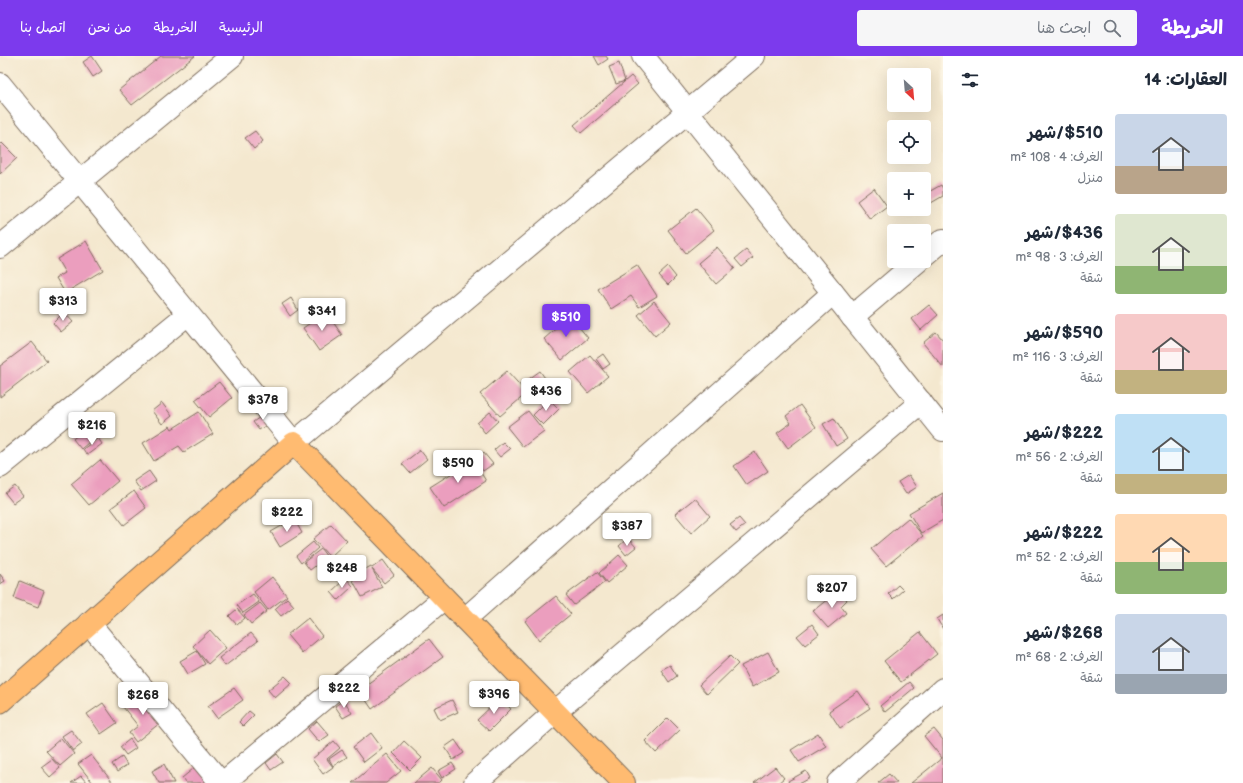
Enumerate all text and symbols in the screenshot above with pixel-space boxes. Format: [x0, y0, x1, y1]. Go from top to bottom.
search box [857, 10, 1137, 46]
icon: search [1101, 17, 1123, 39]
text: الخريطة [1161, 17, 1223, 40]
text: اتصل بنا [20, 19, 66, 36]
text: من نحن [88, 19, 131, 36]
text: الخريطة [153, 19, 197, 36]
text: الرئيسية [219, 19, 263, 36]
text: ابحث هنا [1037, 19, 1091, 38]
north arrow [887, 68, 931, 112]
map controls [887, 68, 931, 268]
icon: filters [959, 69, 981, 91]
text: العقارات: 14 [1144, 70, 1227, 90]
button: locate [887, 120, 931, 164]
text: $510/شهر [1028, 123, 1103, 143]
icon: home [1147, 130, 1195, 178]
text: الغرف: 4 · 108 m² [1010, 149, 1103, 165]
text: منزل [1077, 170, 1103, 186]
button: + [887, 172, 931, 216]
text: $436/شهر [1025, 223, 1103, 243]
button: − [887, 224, 931, 268]
icon: home [1147, 230, 1195, 278]
text: الغرف: 3 · 98 m² [1015, 249, 1103, 265]
text: شقة [1080, 270, 1103, 286]
pin: $313 [39, 288, 87, 322]
text: $313 [48, 293, 78, 309]
pin: $341 [298, 298, 346, 332]
text: $341 [307, 303, 337, 319]
pin: $510 [542, 304, 590, 338]
text: $510 [551, 309, 581, 325]
text: $590/شهر [1025, 323, 1103, 343]
icon: home [1147, 330, 1195, 378]
text: الغرف: 3 · 116 m² [1012, 349, 1103, 365]
text: شقة [1080, 370, 1103, 386]
pin: $436 [522, 378, 570, 412]
text: $436 [530, 383, 562, 399]
pin: $378 [239, 387, 287, 421]
text: $378 [247, 392, 279, 408]
pin: $216 [68, 412, 116, 446]
text: $216 [77, 417, 107, 433]
text: $222/شهر [1025, 423, 1103, 443]
icon: home [1147, 430, 1195, 478]
text: الغرف: 2 · 56 m² [1015, 449, 1103, 465]
pin: $590 [434, 450, 482, 484]
text: $590 [442, 455, 474, 471]
text: شقة [1080, 470, 1103, 486]
pin: $222 [263, 499, 311, 533]
text: $222 [271, 504, 303, 520]
pin: $387 [603, 513, 651, 547]
text: $387 [611, 518, 643, 534]
text: $222/شهر [1025, 523, 1103, 543]
icon: home [1147, 530, 1195, 578]
text: الغرف: 2 · 52 m² [1016, 549, 1103, 565]
pin: $248 [318, 555, 366, 589]
text: $248 [326, 560, 358, 576]
text: شقة [1080, 570, 1103, 586]
pin: $207 [808, 575, 856, 609]
text: $207 [816, 580, 848, 596]
text: $268/شهر [1025, 623, 1103, 643]
icon: home [1147, 630, 1195, 678]
text: الغرف: 2 · 68 m² [1015, 649, 1103, 665]
text: شقة [1080, 670, 1103, 686]
pin: $222 [320, 675, 368, 709]
text: $222 [328, 680, 360, 696]
pin: $396 [470, 681, 518, 715]
pin: $268 [119, 682, 167, 716]
text: $396 [478, 686, 510, 702]
text: $268 [127, 687, 159, 703]

